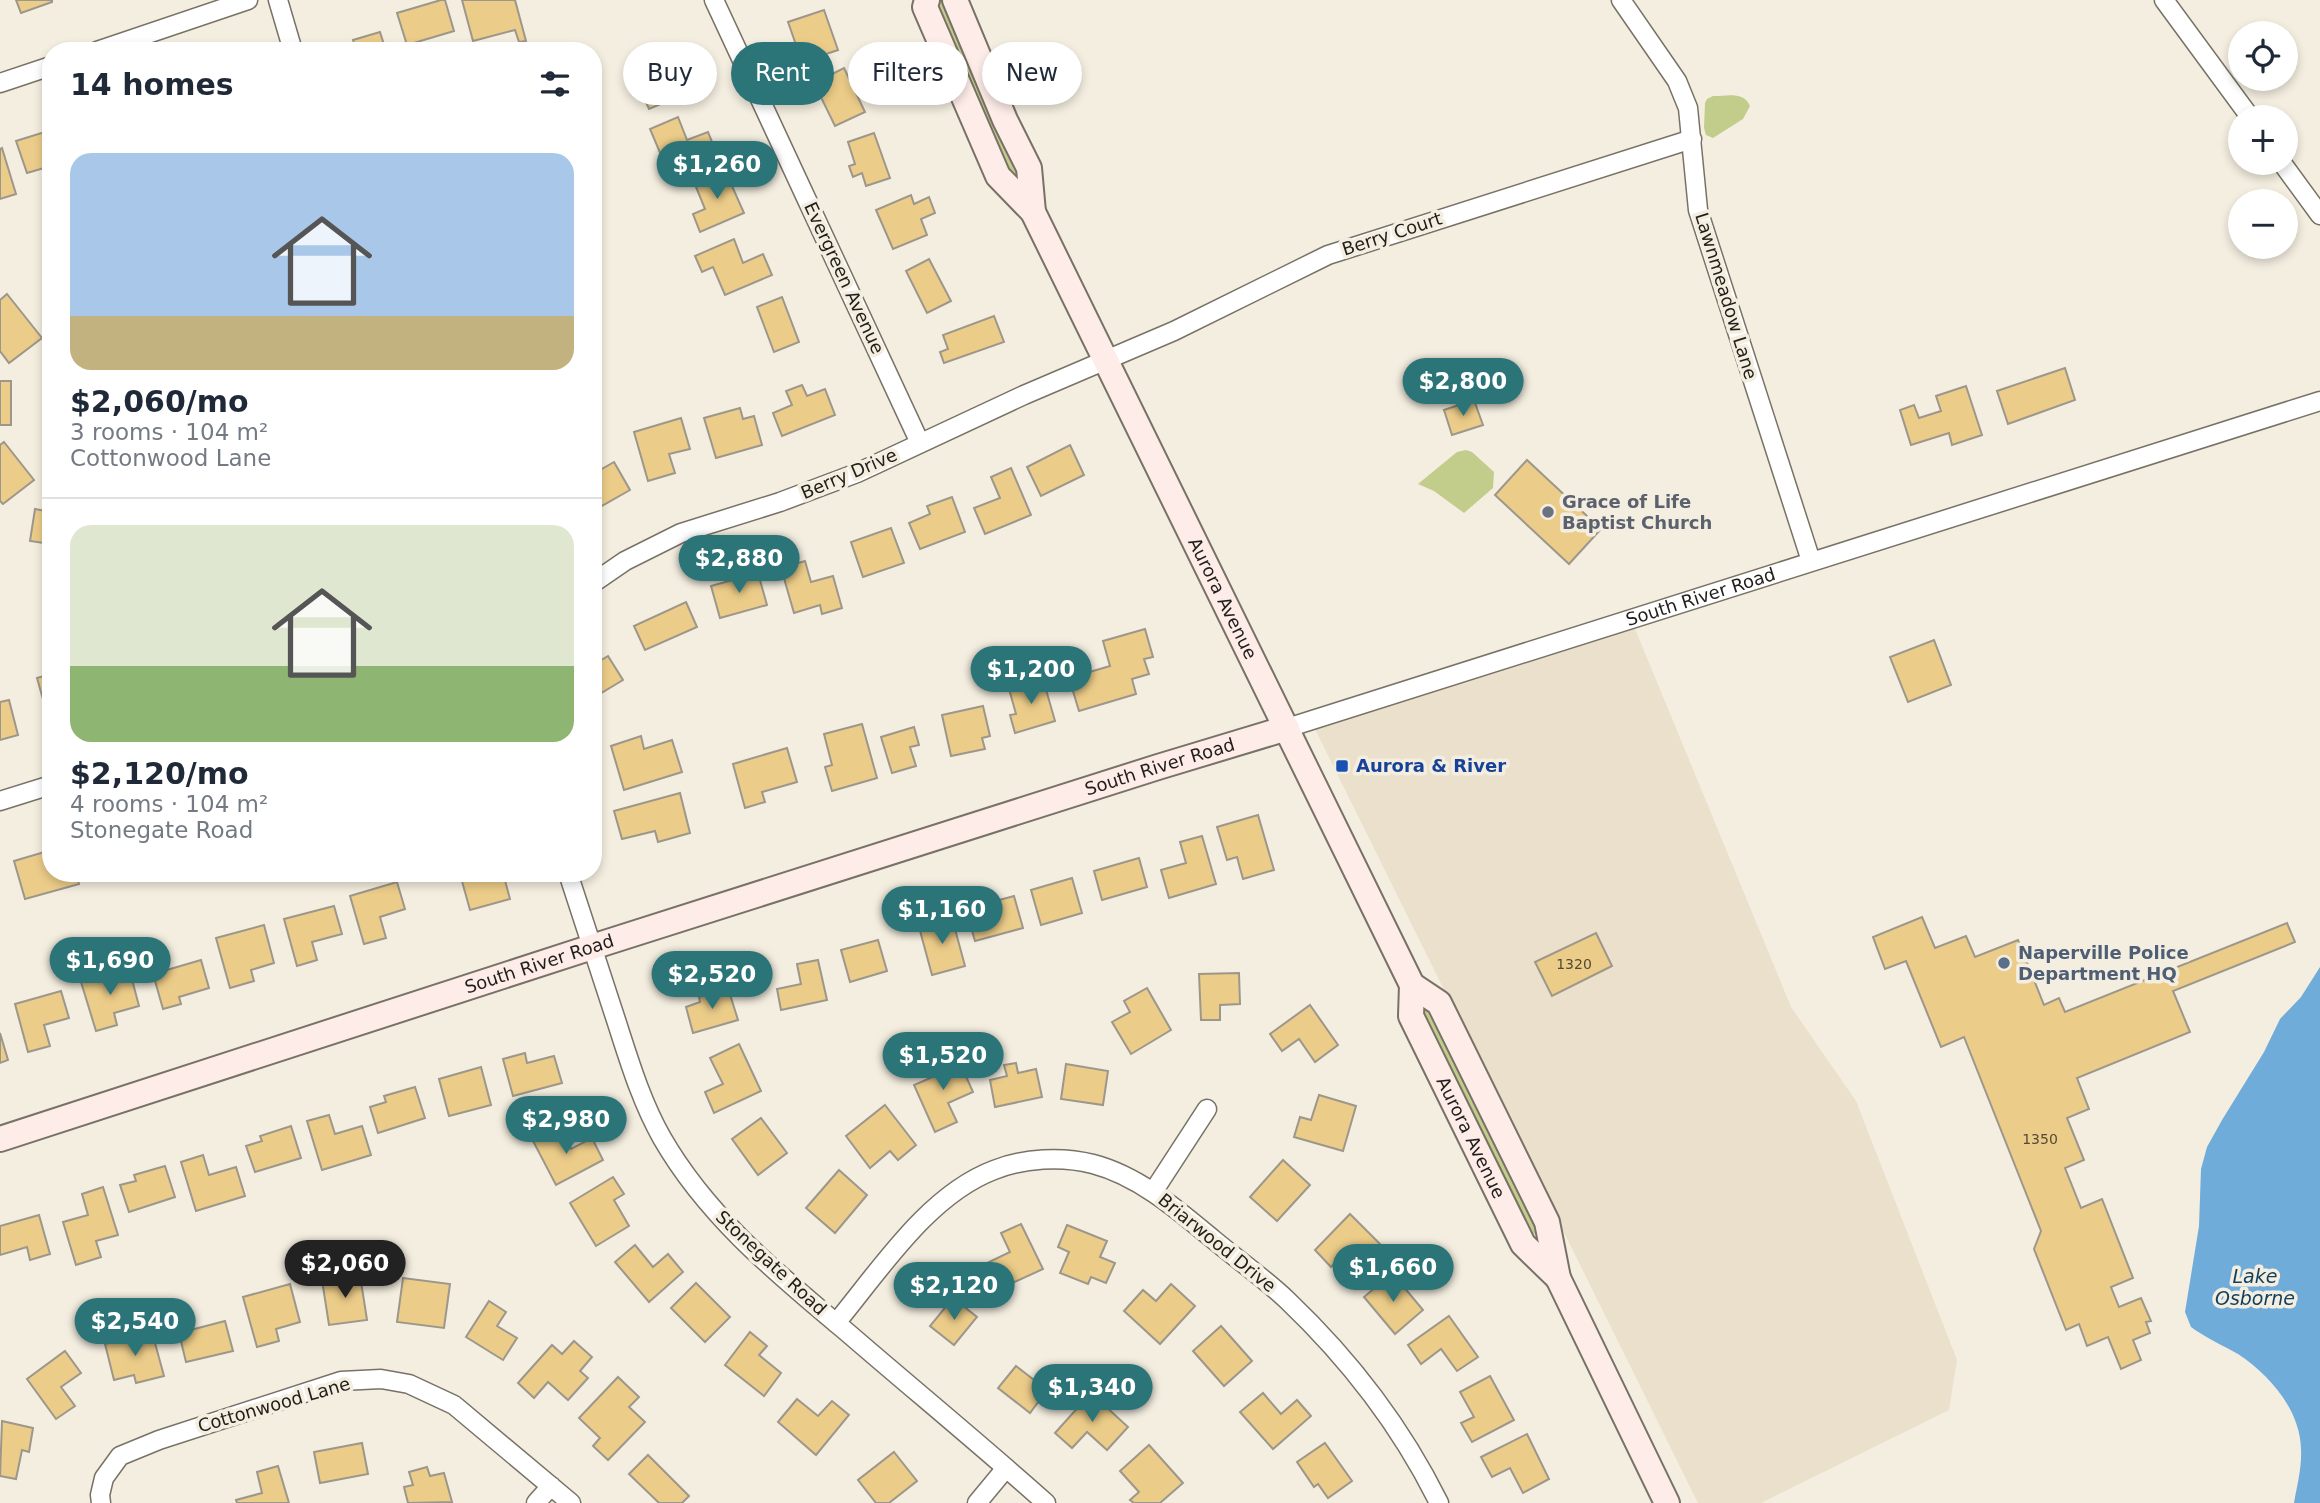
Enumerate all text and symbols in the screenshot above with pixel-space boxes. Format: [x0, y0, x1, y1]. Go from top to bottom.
map controls [2228, 21, 2298, 259]
button: locate [2228, 21, 2298, 91]
chip: Buy [623, 42, 717, 105]
chip: Rent [731, 42, 834, 105]
chip: Filters [848, 42, 968, 105]
chip: New [982, 42, 1082, 105]
icon: filters [536, 65, 574, 103]
text: 14 homes [70, 67, 234, 102]
button: + [2228, 105, 2298, 175]
pin: $1,260 [660, 142, 774, 201]
text: $1,260 [673, 151, 761, 177]
button: − [2228, 189, 2298, 259]
icon: home [259, 198, 385, 324]
street label: Evergreen Avenue [800, 199, 889, 357]
street label: Berry Court [1339, 208, 1444, 260]
street label: Lawnmeadow Lane [1691, 210, 1762, 382]
pin: $2,800 [1406, 358, 1520, 418]
text: $2,800 [1419, 368, 1507, 394]
text: $2,060/mo [70, 384, 249, 419]
text: 3 rooms · 104 m² [70, 419, 268, 445]
street label: Berry Drive [798, 444, 900, 503]
text: Cottonwood Lane [70, 445, 271, 471]
place label: Grace of Life Baptist Church [1562, 491, 1712, 533]
marker: Grace of Life Baptist Church [1540, 504, 1556, 520]
street label: Aurora Avenue [1184, 534, 1262, 663]
pin: $2,880 [682, 536, 796, 595]
text: $2,880 [695, 545, 783, 571]
street label: South River Road [1623, 563, 1778, 630]
icon: home [259, 570, 385, 696]
pin: $1,200 [974, 646, 1088, 706]
text: $1,200 [987, 656, 1075, 682]
street label: South River Road [1082, 733, 1237, 800]
place label: Aurora & River [1356, 755, 1506, 776]
text: $2,120/mo [70, 756, 249, 791]
marker: Aurora & River [1334, 758, 1350, 774]
text: 4 rooms · 104 m² [70, 791, 268, 817]
text: Stonegate Road [70, 817, 253, 843]
pin: $1,160 [885, 886, 999, 946]
text: $1,160 [898, 896, 986, 922]
street label: South River Road [462, 930, 616, 998]
pin: $1,690 [53, 937, 167, 997]
place label: Naperville Police Department HQ [2018, 942, 2189, 984]
text: $1,690 [66, 947, 154, 973]
pin: $2,520 [655, 951, 769, 1011]
marker: Naperville Police Department HQ [1996, 955, 2012, 971]
house number: 1320 [1556, 956, 1592, 972]
text: $2,520 [668, 961, 756, 987]
pin: $1,520 [886, 1032, 1000, 1092]
text: $1,520 [899, 1042, 987, 1068]
street label: Aurora Avenue [1432, 1073, 1510, 1202]
pin: $2,980 [509, 1096, 623, 1156]
text: $2,980 [522, 1106, 610, 1132]
house number: 1350 [2022, 1131, 2058, 1147]
street label: Briarwood Drive [1154, 1189, 1280, 1296]
street label: Stonegate Road [712, 1206, 831, 1319]
pin: $2,060 [288, 1240, 402, 1300]
pin: $1,660 [1336, 1244, 1450, 1304]
text: $2,060 [301, 1250, 389, 1276]
text: $1,660 [1349, 1254, 1437, 1280]
pin: $2,120 [897, 1262, 1011, 1322]
water label: Lake Osborne [2215, 1265, 2295, 1309]
text: $2,120 [910, 1272, 998, 1298]
pin: $2,540 [78, 1298, 192, 1358]
text: $2,540 [91, 1308, 179, 1334]
pin: $1,340 [1035, 1364, 1149, 1424]
street label: Cottonwood Lane [195, 1373, 352, 1436]
text: $1,340 [1048, 1374, 1136, 1400]

